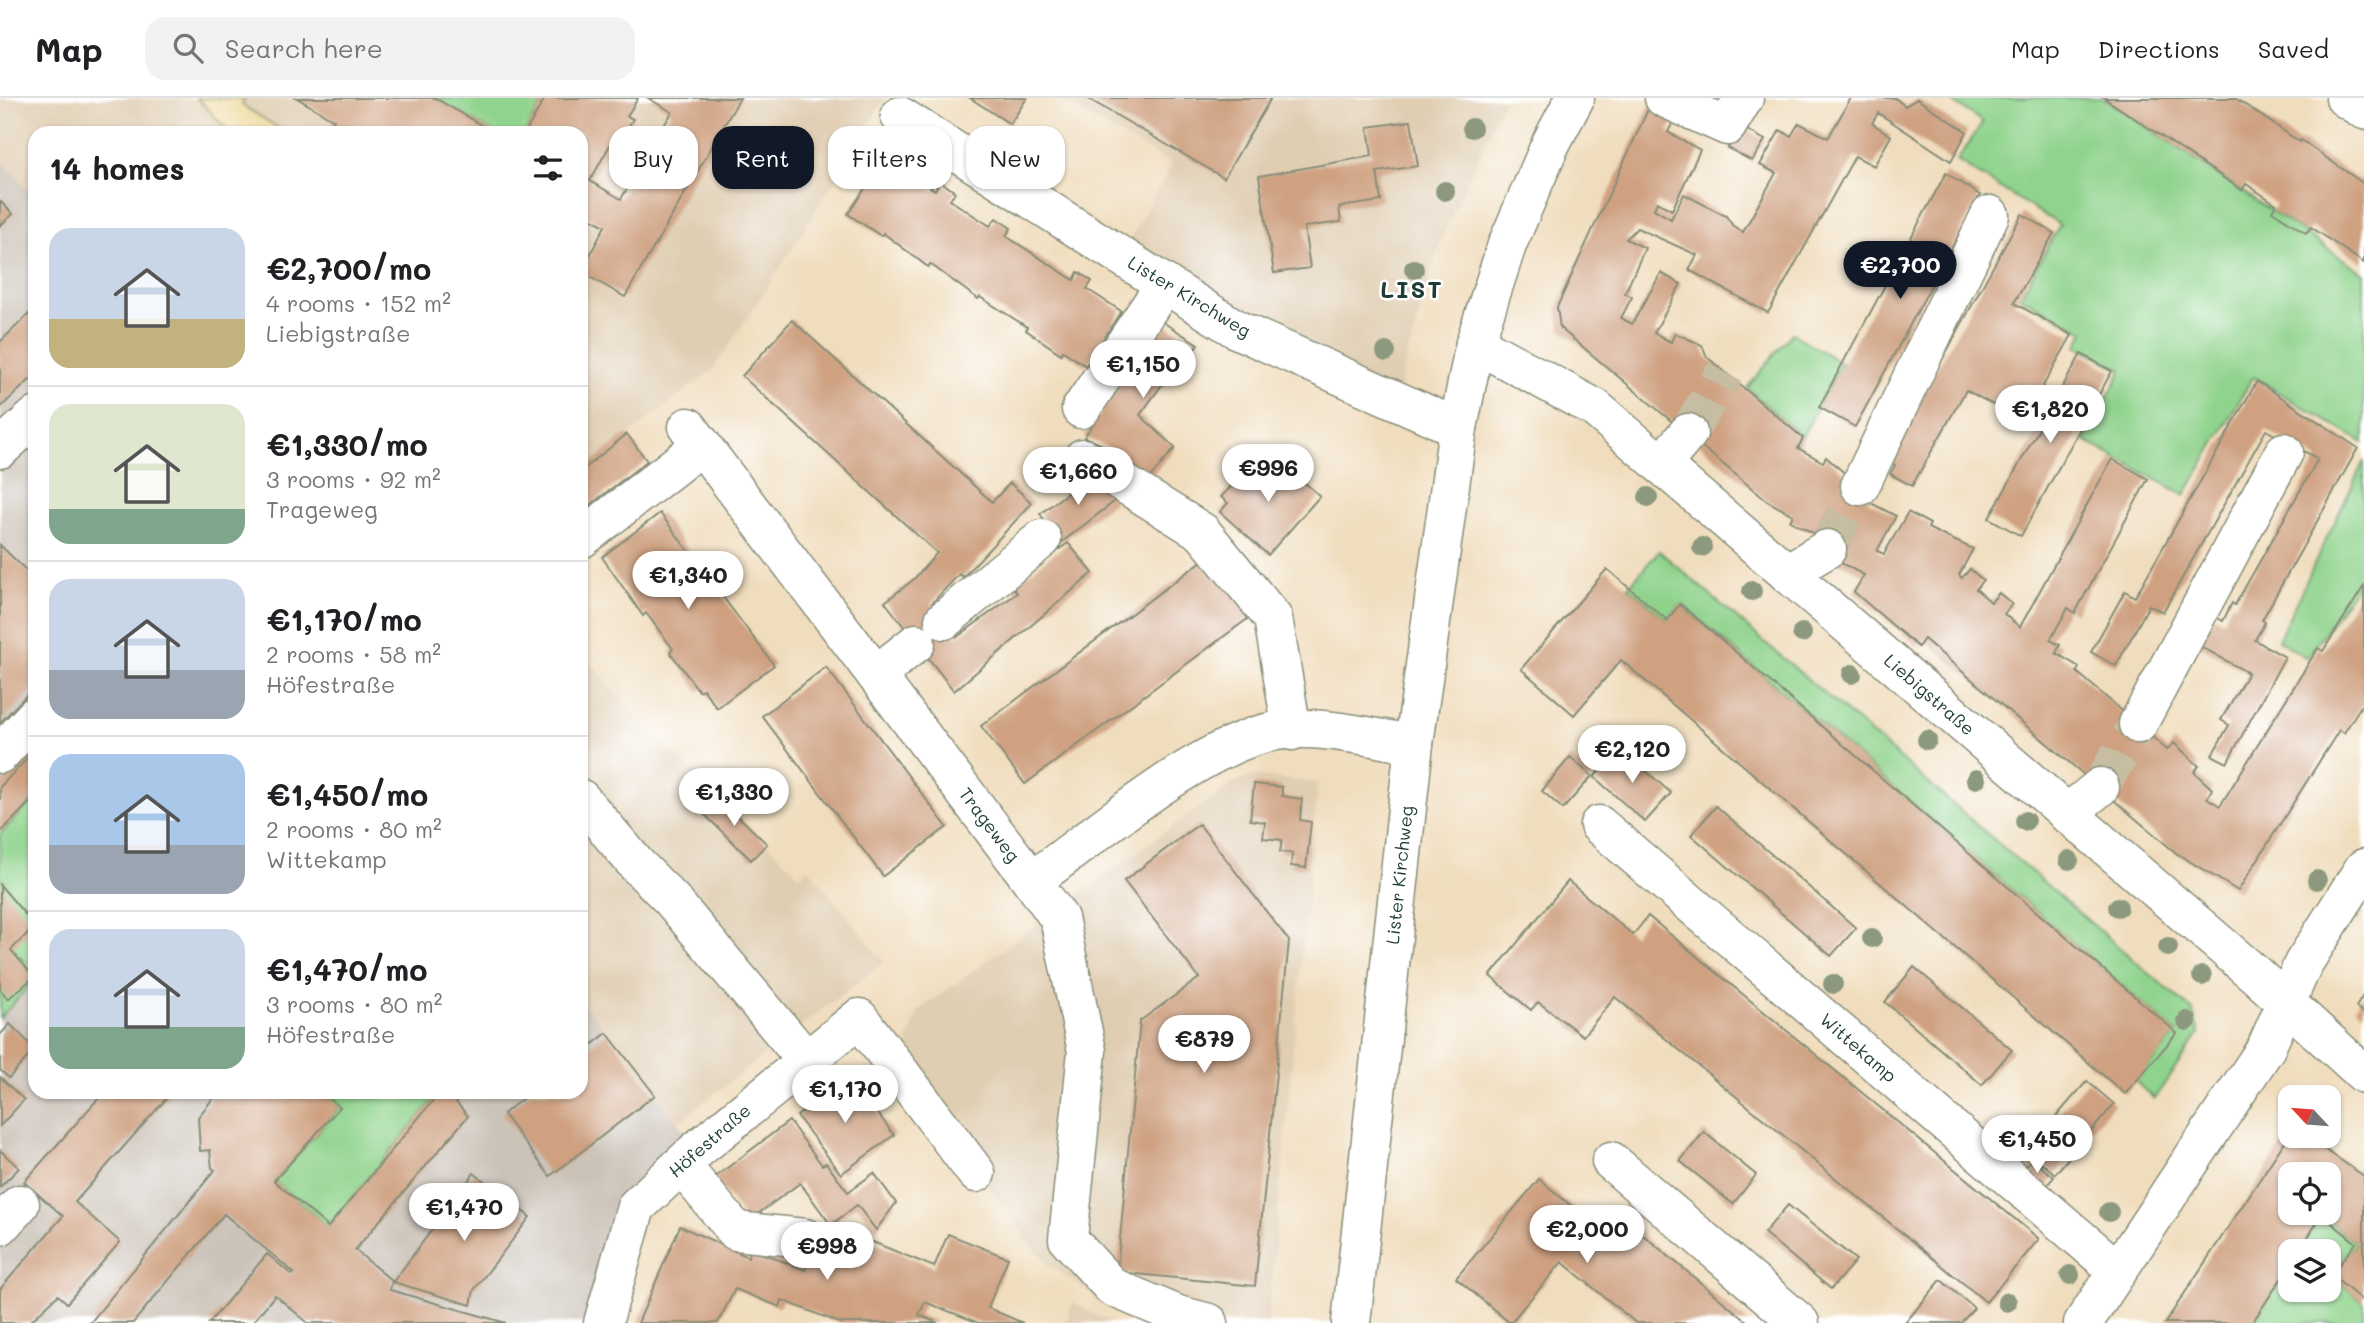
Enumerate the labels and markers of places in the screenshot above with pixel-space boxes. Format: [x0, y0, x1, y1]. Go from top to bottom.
pin: €2,700 [1843, 242, 1957, 301]
pin: €1,150 [1086, 341, 1200, 400]
pin: €1,820 [1993, 386, 2107, 445]
pin: €996 [1227, 444, 1309, 504]
pin: €1,660 [1021, 448, 1135, 507]
pin: €1,340 [631, 552, 745, 611]
pin: €2,120 [1575, 726, 1689, 785]
pin: €1,330 [677, 768, 791, 828]
pin: €879 [1163, 1016, 1245, 1075]
pin: €1,170 [788, 1066, 902, 1125]
pin: €1,450 [1980, 1116, 2094, 1175]
pin: €1,470 [407, 1184, 521, 1243]
pin: €2,000 [1530, 1206, 1644, 1265]
pin: €998 [786, 1222, 868, 1282]

